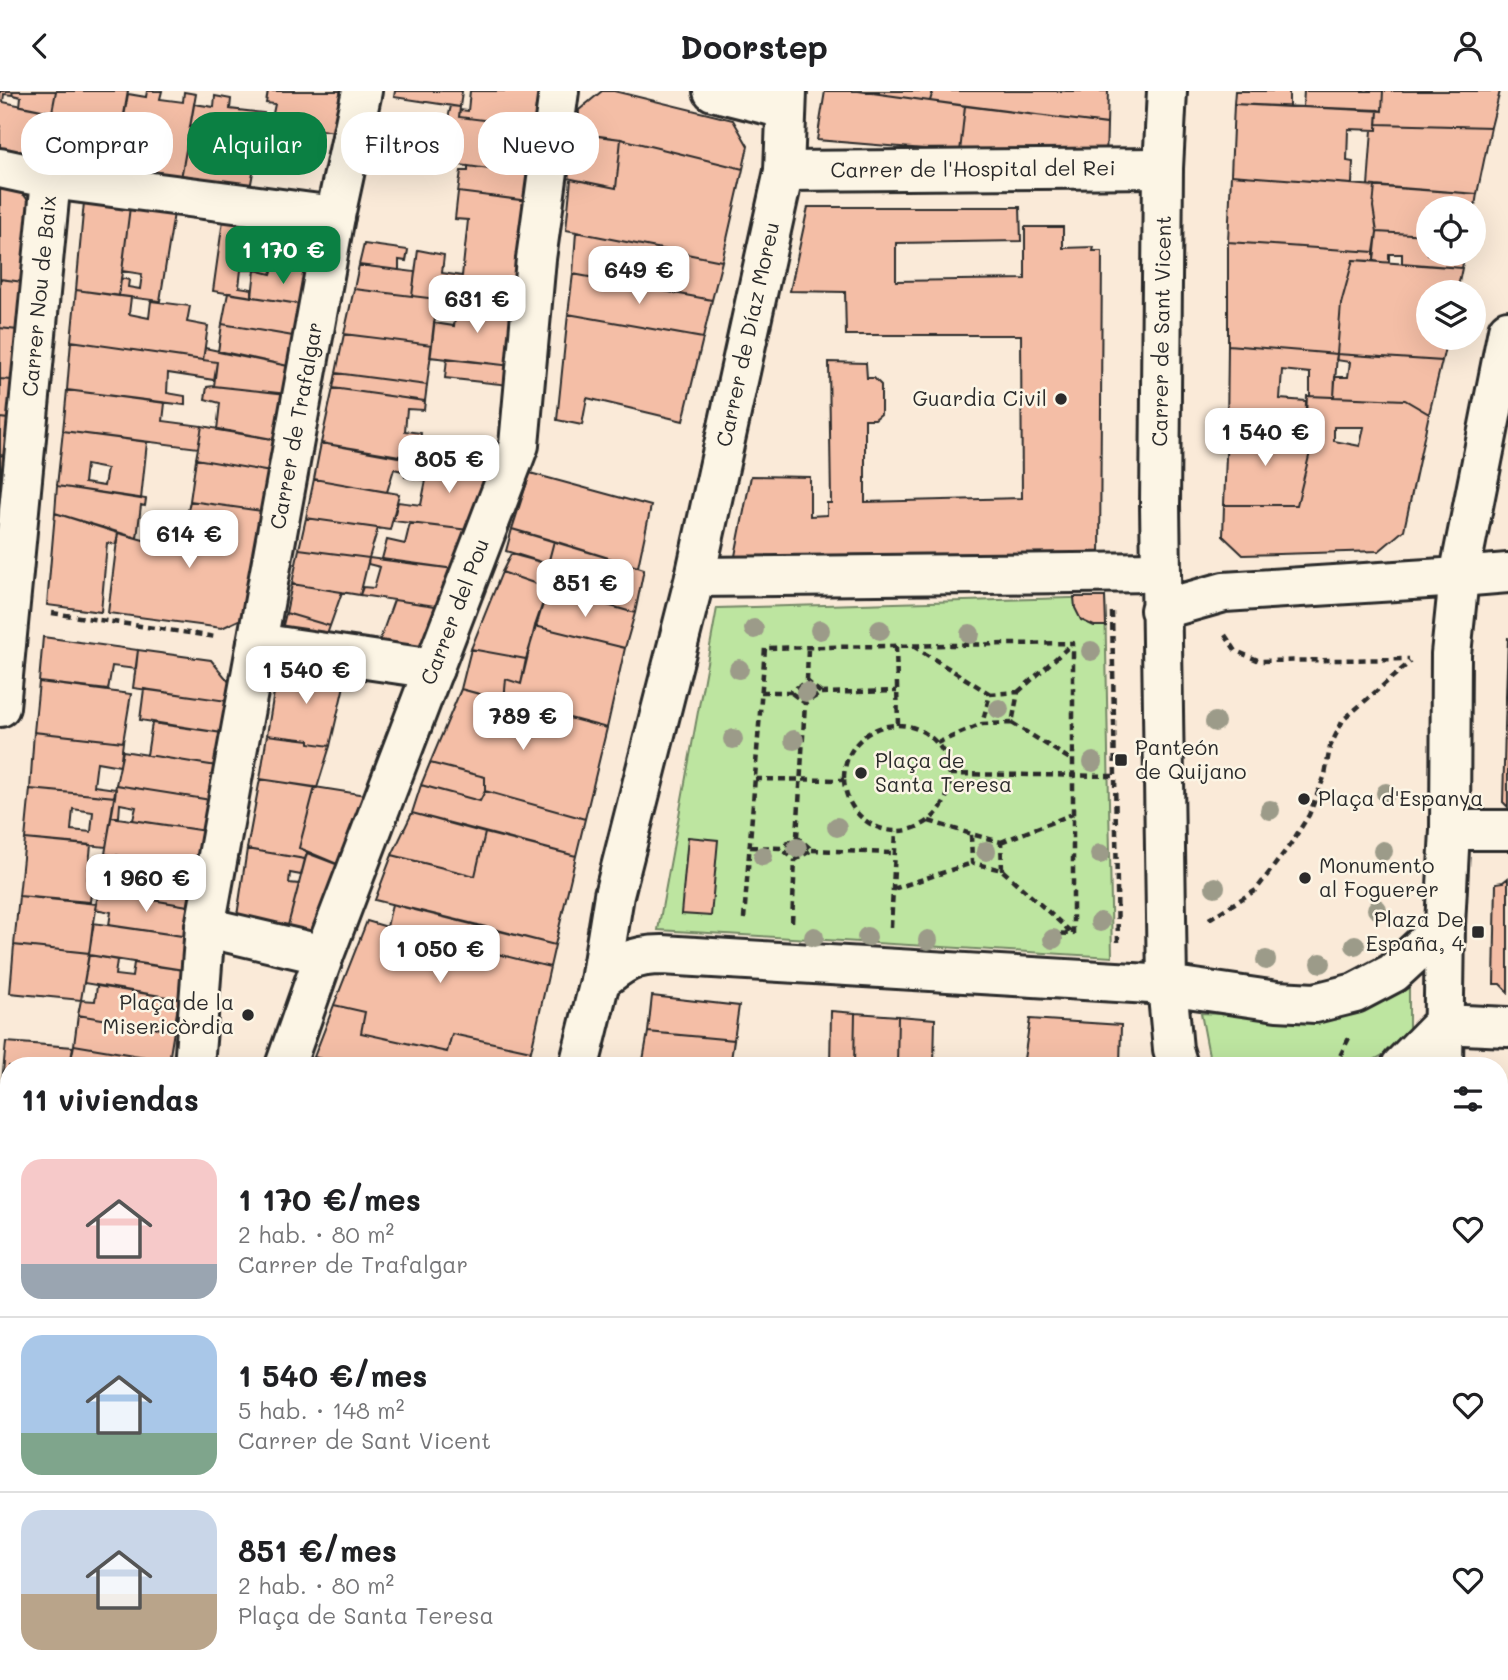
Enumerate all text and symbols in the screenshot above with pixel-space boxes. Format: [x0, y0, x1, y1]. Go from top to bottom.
text: Doorstep [680, 25, 828, 67]
icon: back [21, 27, 59, 65]
icon: person [1449, 27, 1487, 65]
chip: Comprar [21, 112, 173, 175]
chip: Alquilar [187, 112, 327, 175]
chip: Filtros [341, 112, 464, 175]
chip: Nuevo [478, 112, 599, 175]
street label: Carrer de l'Hospital del Rei [830, 153, 1116, 183]
street label: Carrer Nou de Baix [15, 194, 61, 398]
map controls [1416, 196, 1486, 350]
button: locate [1416, 196, 1486, 266]
street label: Carrer de Sant Vicent [1145, 215, 1176, 447]
street label: Carrer de Díaz Moreu [709, 219, 784, 449]
pin: 1 170 € [218, 227, 348, 286]
text: 1 170 € [241, 234, 325, 264]
pin: 649 € [590, 247, 688, 306]
text: 649 € [604, 254, 674, 284]
pin: 631 € [428, 275, 526, 335]
button: layers [1416, 280, 1486, 350]
text: 631 € [445, 283, 509, 313]
street label: Carrer de Trafalgar [263, 320, 327, 531]
place label: Guardia Civil [913, 384, 1047, 411]
marker: Guardia Civil [1053, 391, 1069, 407]
pin: 1 540 € [1200, 409, 1330, 468]
text: 1 540 € [1221, 416, 1309, 446]
pin: 805 € [400, 435, 498, 495]
text: 805 € [414, 443, 484, 473]
pin: 614 € [140, 511, 238, 570]
text: 614 € [156, 518, 222, 548]
street label: Carrer del Pou [414, 534, 494, 688]
pin: 851 € [536, 559, 634, 619]
text: 851 € [553, 567, 617, 597]
pin: 1 540 € [241, 647, 371, 706]
text: 1 540 € [262, 654, 350, 684]
pin: 789 € [474, 693, 572, 752]
text: 789 € [489, 700, 557, 730]
place label: Panteón de Quijano [1135, 733, 1247, 784]
place label: Plaça de Santa Teresa [875, 746, 1012, 797]
marker: Panteón de Quijano [1113, 752, 1129, 768]
marker: Plaça de Santa Teresa [853, 765, 869, 781]
place label: Plaça d'Espanya [1318, 784, 1483, 811]
marker: Plaça d'Espanya [1296, 791, 1312, 807]
place label: Monumento al Foguerer [1319, 851, 1439, 902]
pin: 1 960 € [81, 855, 211, 914]
text: 1 960 € [102, 862, 190, 892]
marker: Monumento al Foguerer [1297, 870, 1313, 886]
place label: Plaza De España, 4 [1366, 905, 1465, 956]
marker: Plaza De España, 4 [1470, 924, 1486, 940]
pin: 1 050 € [375, 925, 505, 985]
text: 1 050 € [396, 933, 484, 963]
place label: Plaça de la Misericòrdia [102, 988, 234, 1039]
marker: Plaça de la Misericòrdia [240, 1007, 256, 1023]
text: 11 viviendas [21, 1079, 199, 1119]
icon: filters [1449, 1080, 1487, 1118]
text: 1 170 €/mes [238, 1179, 421, 1219]
icon: home [77, 1187, 161, 1271]
icon: heart [1449, 1210, 1487, 1248]
text: 2 hab. · 80 m² [238, 1219, 394, 1249]
text: Carrer de Trafalgar [238, 1249, 468, 1279]
text: 1 540 €/mes [238, 1355, 427, 1395]
icon: home [77, 1363, 161, 1447]
icon: heart [1449, 1386, 1487, 1424]
text: 5 hab. · 148 m² [238, 1395, 404, 1425]
text: Carrer de Sant Vicent [238, 1425, 491, 1455]
text: 851 €/mes [238, 1530, 397, 1570]
icon: home [77, 1538, 161, 1622]
icon: heart [1449, 1561, 1487, 1599]
text: 2 hab. · 80 m² [238, 1570, 394, 1600]
text: Plaça de Santa Teresa [238, 1600, 494, 1630]

